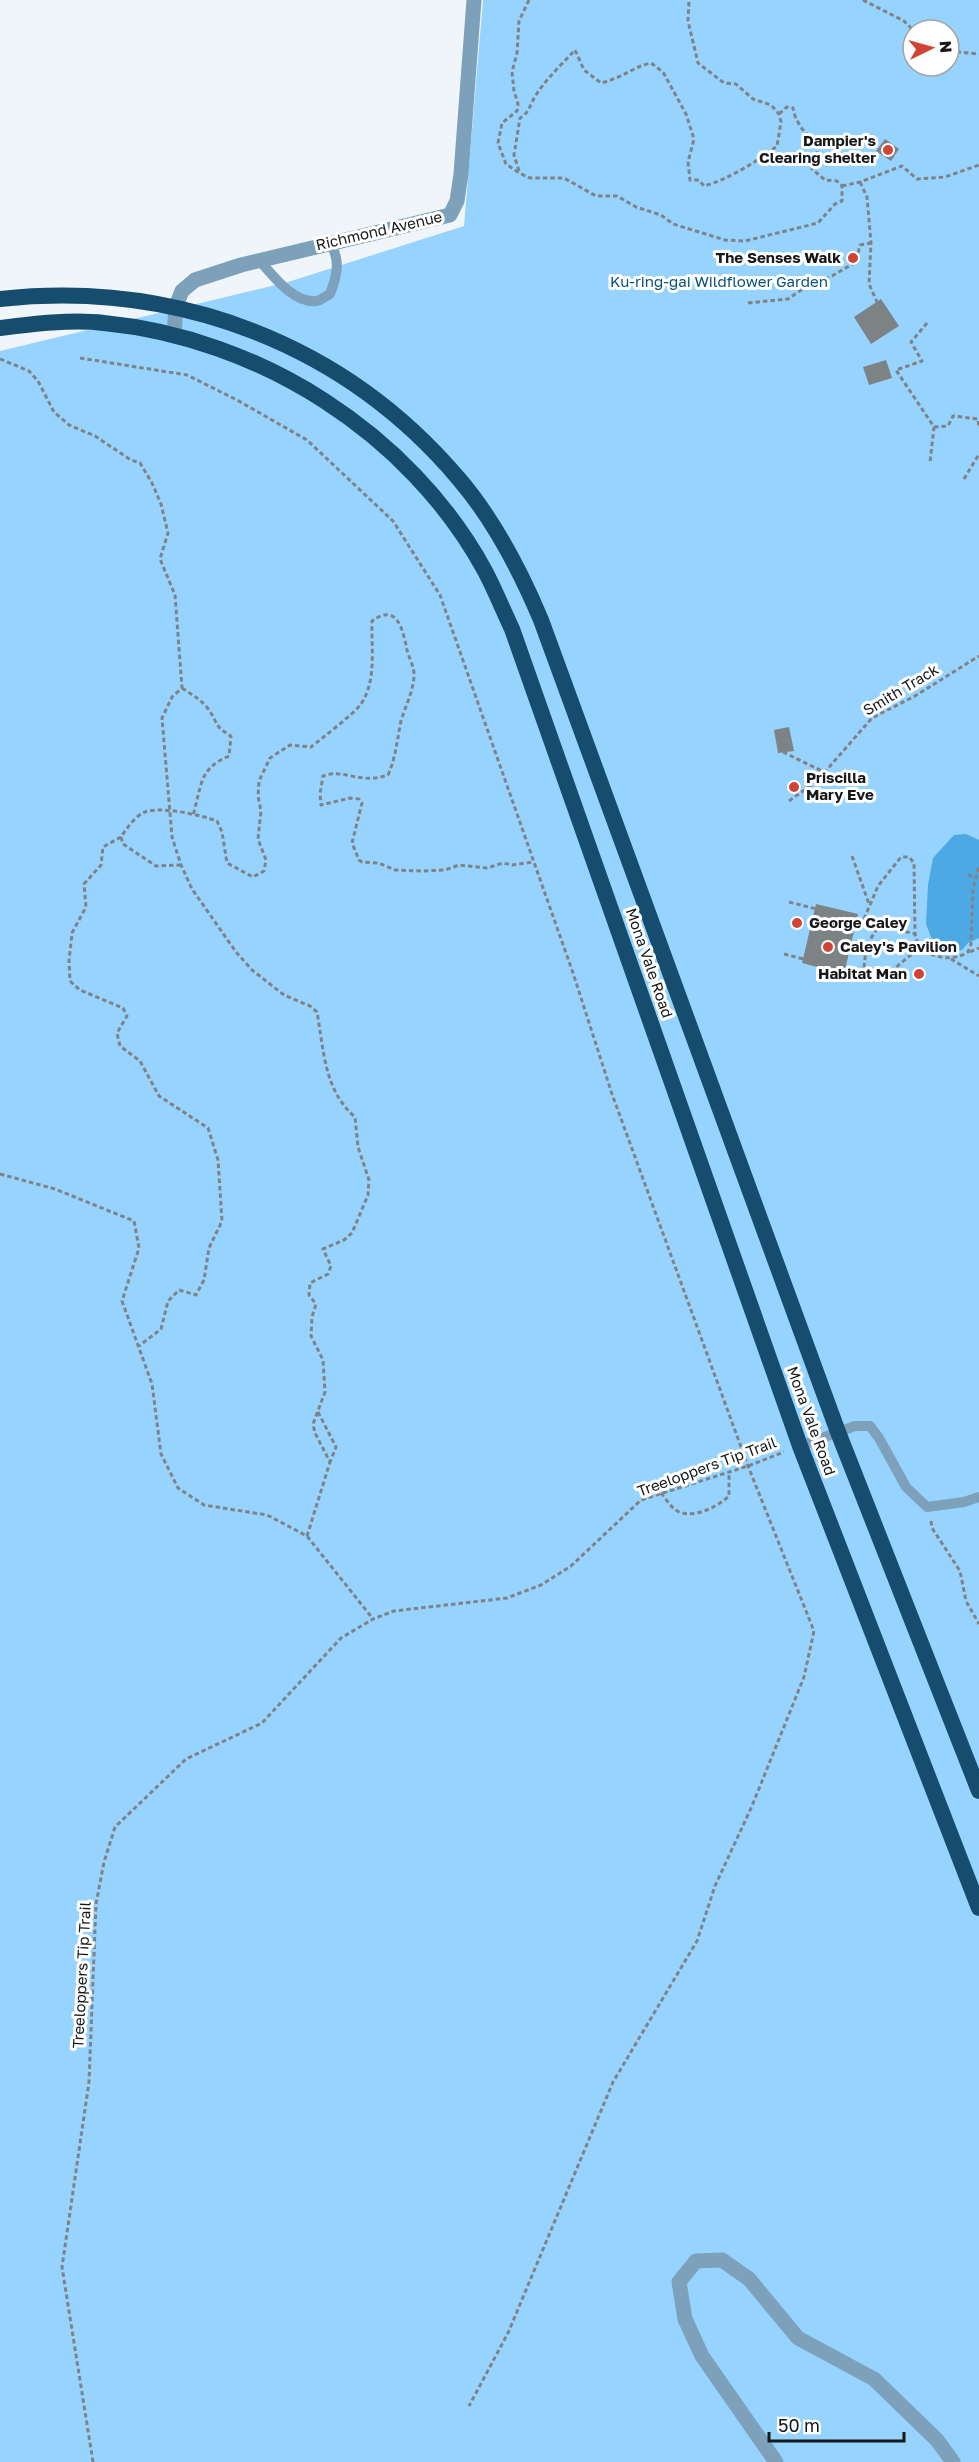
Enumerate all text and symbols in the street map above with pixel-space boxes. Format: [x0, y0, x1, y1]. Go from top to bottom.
north arrow [901, 18, 961, 78]
text: N [935, 40, 956, 54]
place label: Dampier's Clearing shelter [759, 131, 876, 166]
marker: Dampier's Clearing shelter [881, 143, 895, 157]
street label: Richmond Avenue [314, 207, 444, 253]
place label: The Senses Walk [716, 248, 841, 266]
marker: The Senses Walk [846, 251, 860, 265]
park label: Ku-ring-gai Wildflower Garden [610, 272, 828, 290]
street label: Smith Track [860, 659, 942, 719]
place label: Priscilla Mary Eve [806, 768, 874, 803]
marker: Priscilla Mary Eve [787, 780, 801, 794]
street label: Mona Vale Road [623, 905, 677, 1020]
place label: George Caley [809, 913, 907, 931]
marker: George Caley [790, 916, 804, 930]
place label: Caley's Pavilion [840, 937, 957, 955]
marker: Caley's Pavilion [821, 940, 835, 954]
place label: Habitat Man [818, 964, 907, 982]
marker: Habitat Man [912, 967, 926, 981]
street label: Mona Vale Road [784, 1364, 840, 1478]
street label: Treeloppers Tip Trail [635, 1432, 779, 1500]
street label: Treeloppers Tip Trail [68, 1901, 94, 2049]
scale bar [769, 2405, 904, 2443]
text: 50 m [778, 2414, 820, 2436]

